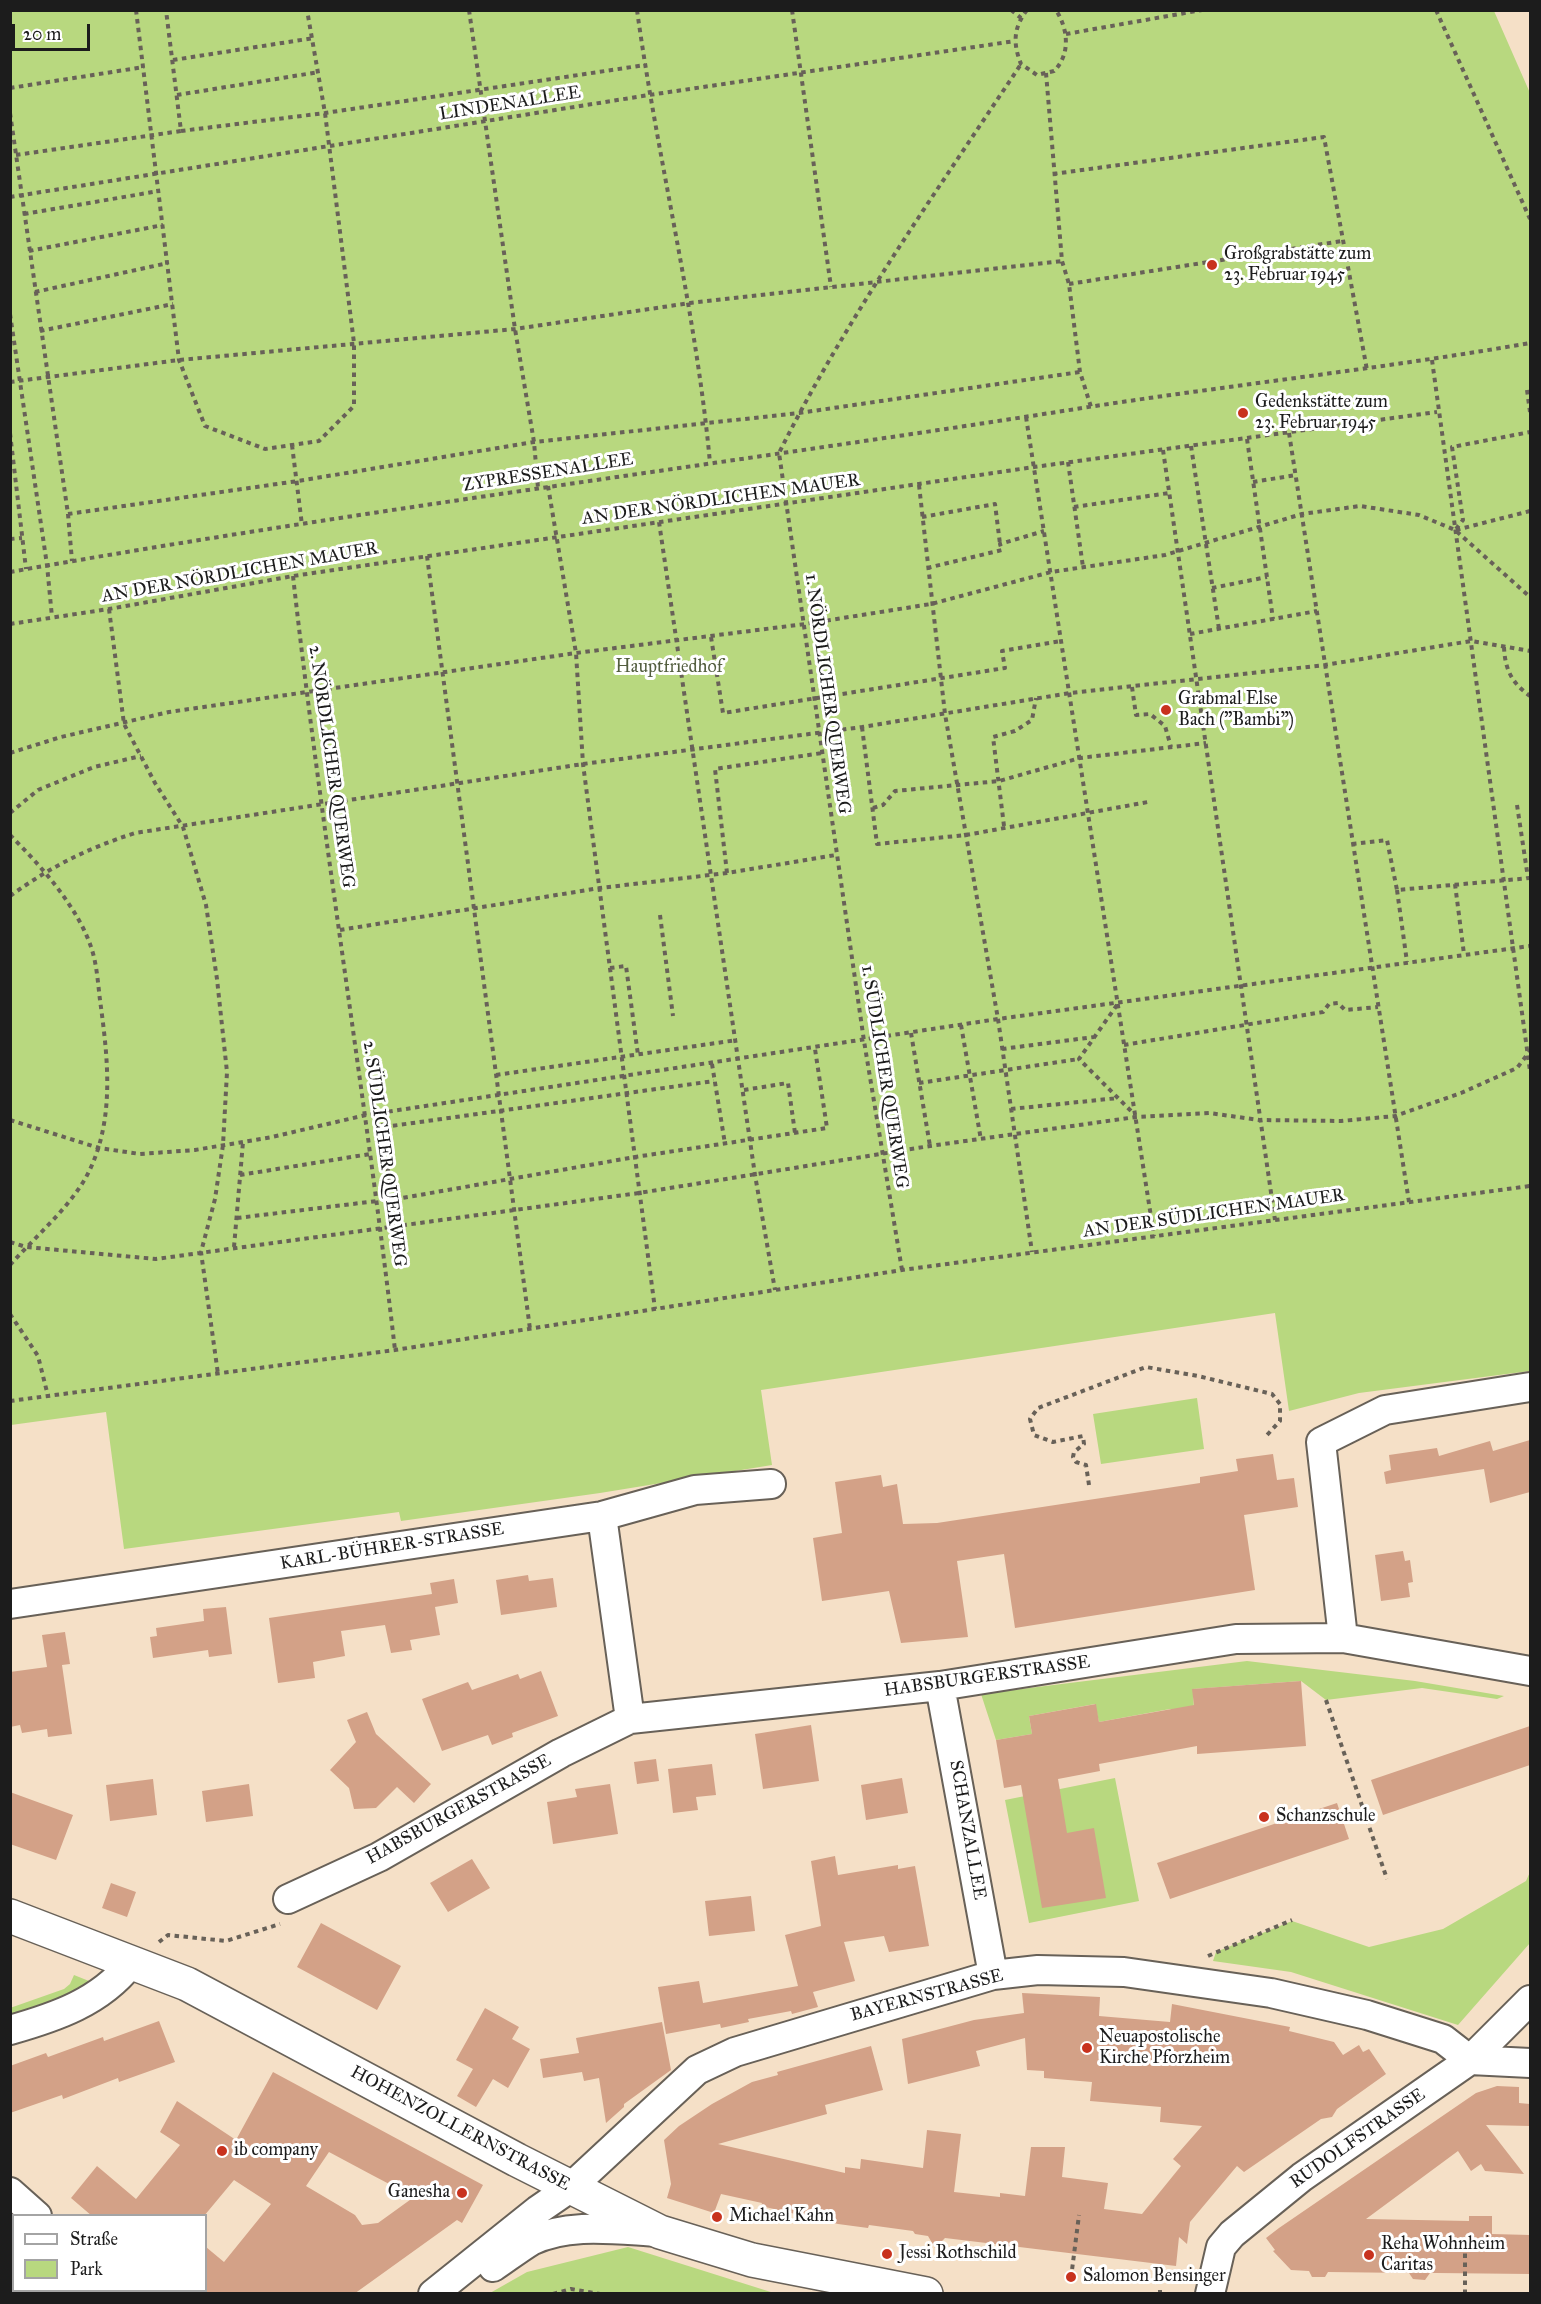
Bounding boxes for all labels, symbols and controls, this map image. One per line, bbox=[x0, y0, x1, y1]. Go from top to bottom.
scale bar bbox=[15, 12, 93, 50]
text: 20 m bbox=[23, 23, 61, 45]
street label: LINDENALLEE bbox=[438, 82, 582, 126]
place label: Großgrabstätte zum 23. Februar 1945 bbox=[1224, 244, 1371, 286]
marker: Großgrabstätte zum 23. Februar 1945 bbox=[1205, 258, 1219, 272]
place label: Gedenkstätte zum 23. Februar 1945 bbox=[1255, 392, 1388, 434]
marker: Gedenkstätte zum 23. Februar 1945 bbox=[1236, 406, 1250, 420]
street label: ZYPRESSENALLEE bbox=[461, 449, 635, 497]
street label: AN DER NÖRDLICHEN MAUER bbox=[581, 470, 861, 530]
street label: AN DER NÖRDLICHEN MAUER bbox=[100, 538, 380, 608]
street label: 1. NÖRDLICHER QUERWEG bbox=[799, 572, 855, 816]
street label: 2. NÖRDLICHER QUERWEG bbox=[303, 644, 359, 890]
park label: Hauptfriedhof bbox=[615, 657, 723, 679]
place label: Grabmal Else Bach ("Bambi") bbox=[1178, 689, 1294, 732]
marker: Grabmal Else Bach ("Bambi") bbox=[1159, 703, 1173, 717]
street label: 1. SÜDLICHER QUERWEG bbox=[856, 964, 912, 1190]
street label: 2. SÜDLICHER QUERWEG bbox=[357, 1040, 411, 1268]
street label: AN DER SÜDLICHEN MAUER bbox=[1082, 1185, 1346, 1243]
street label: KARL-BÜHRER-STRASSE bbox=[278, 1519, 506, 1575]
street label: HABSBURGERSTRASSE bbox=[883, 1652, 1091, 1702]
street label: HABSBURGERSTRASSE bbox=[363, 1750, 555, 1870]
street label: SCHANZALLEE bbox=[944, 1759, 990, 1901]
place label: Schanzschule bbox=[1276, 1806, 1376, 1828]
marker: Schanzschule bbox=[1257, 1810, 1271, 1824]
street label: BAYERNSTRASSE bbox=[848, 1965, 1006, 2027]
place label: Neuapostolische Kirche Pforzheim bbox=[1099, 2027, 1230, 2070]
marker: Neuapostolische Kirche Pforzheim bbox=[1080, 2041, 1094, 2055]
street label: HOHENZOLLERNSTRASSE bbox=[346, 2062, 574, 2196]
street label: RUDOLFSTRASSE bbox=[1286, 2084, 1430, 2194]
place label: ib company bbox=[234, 2140, 318, 2162]
marker: ib company bbox=[215, 2144, 229, 2158]
place label: Ganesha bbox=[388, 2182, 450, 2204]
marker: Ganesha bbox=[455, 2186, 469, 2200]
place label: Michael Kahn bbox=[729, 2206, 834, 2228]
marker: Michael Kahn bbox=[710, 2210, 724, 2224]
legend bbox=[12, 2214, 207, 2292]
text: Straße bbox=[70, 2228, 118, 2250]
place label: Reha Wohnheim Caritas bbox=[1381, 2234, 1505, 2276]
place label: Jessi Rothschild bbox=[899, 2243, 1016, 2265]
marker: Jessi Rothschild bbox=[880, 2247, 894, 2261]
marker: Reha Wohnheim Caritas bbox=[1362, 2248, 1376, 2262]
text: Park bbox=[70, 2258, 103, 2280]
place label: Salomon Bensinger bbox=[1083, 2266, 1226, 2288]
marker: Salomon Bensinger bbox=[1064, 2270, 1078, 2284]

